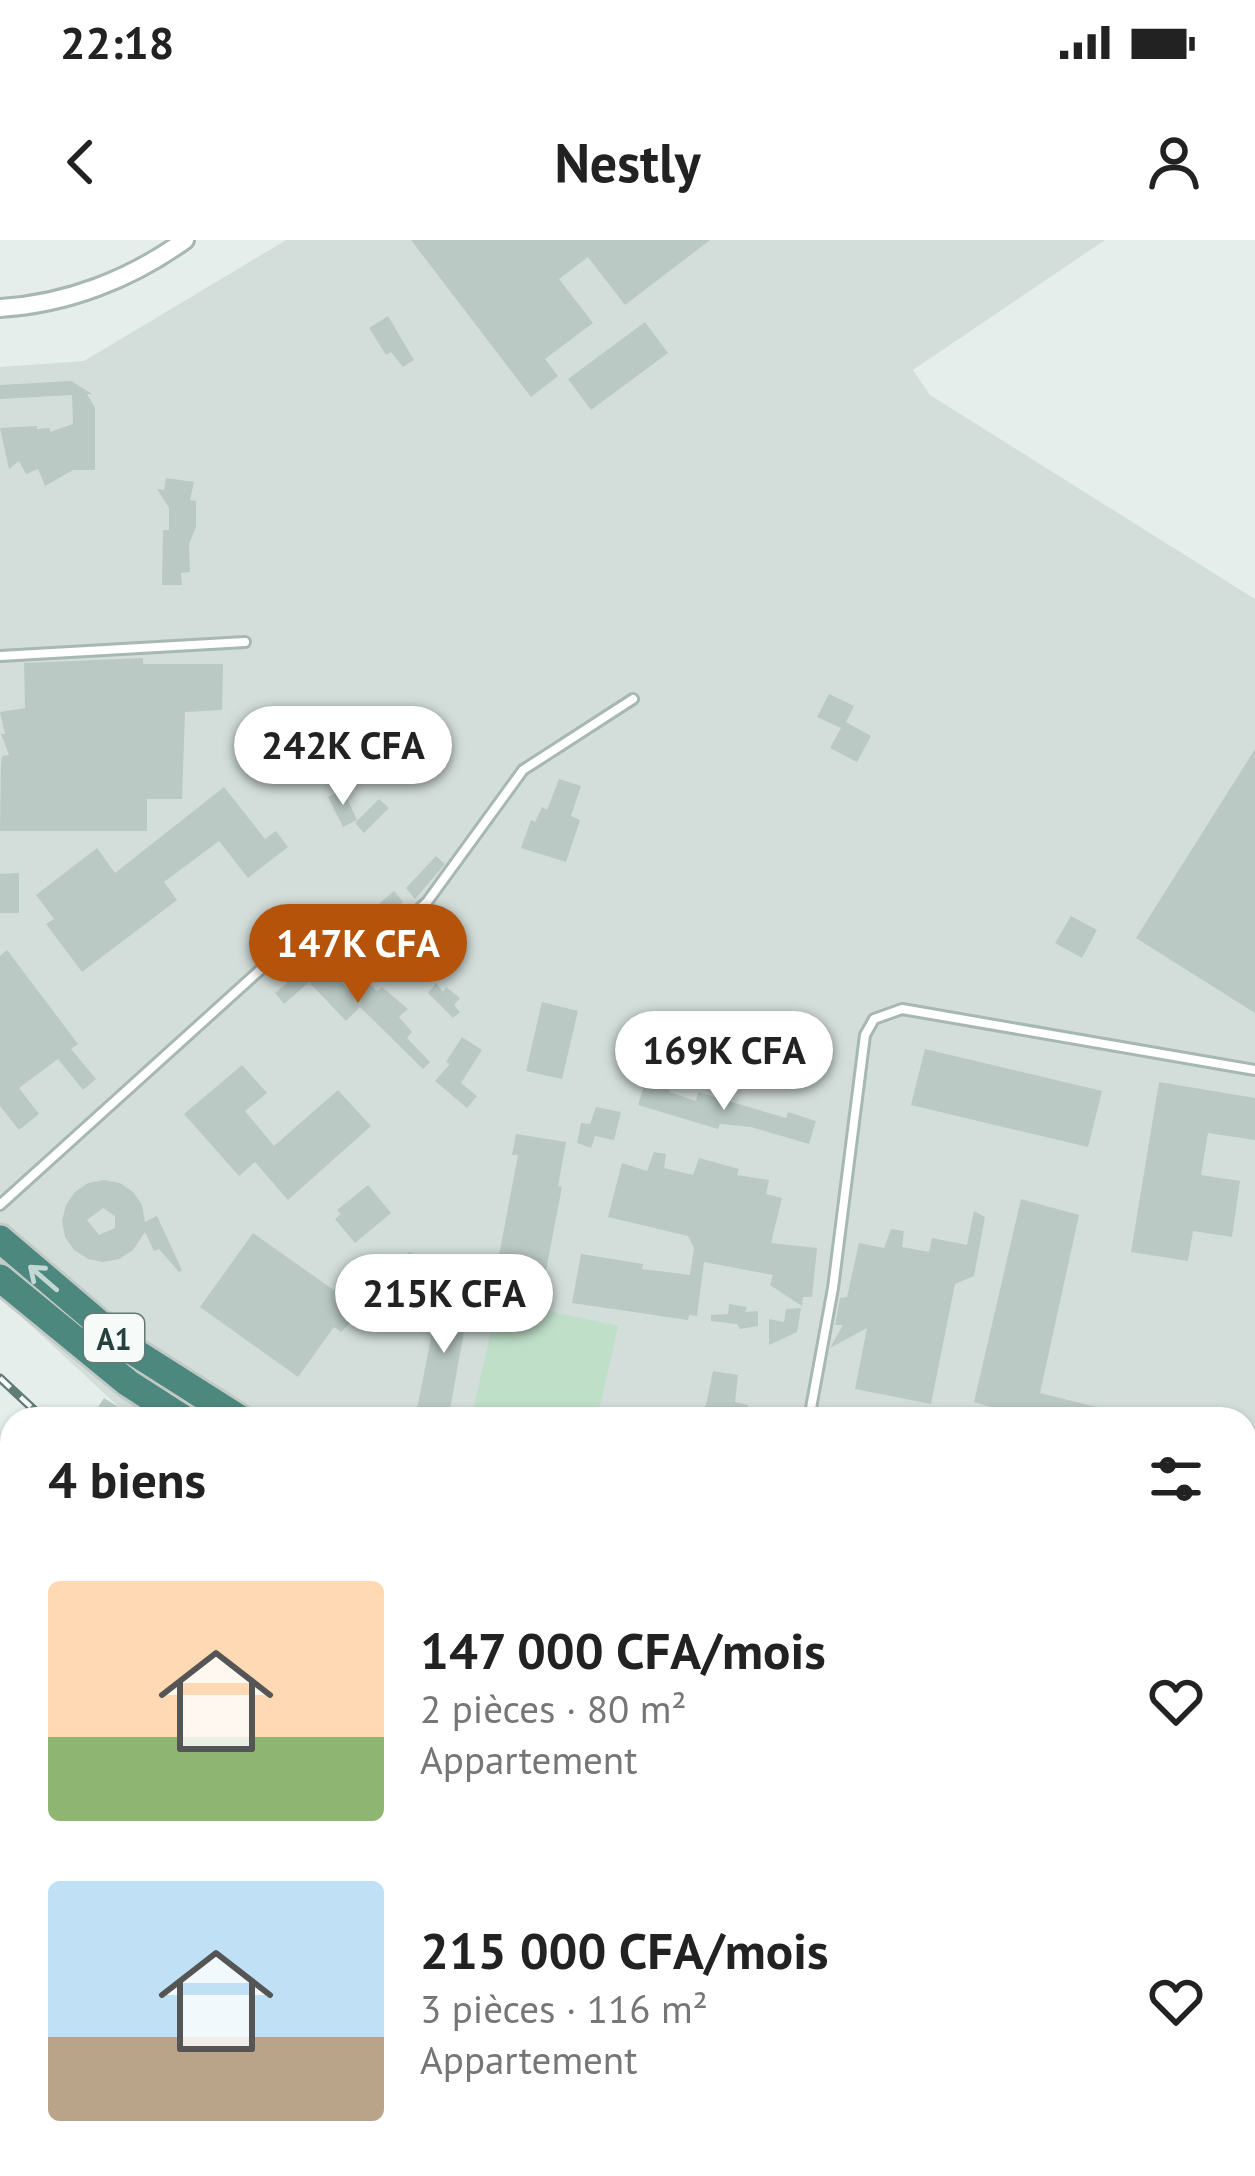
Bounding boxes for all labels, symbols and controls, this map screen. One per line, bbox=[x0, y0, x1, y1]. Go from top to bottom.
text: 22:18 bbox=[60, 13, 174, 71]
text: Nestly bbox=[554, 127, 701, 197]
icon: back bbox=[48, 129, 114, 195]
icon: person bbox=[1141, 129, 1207, 195]
pin: 242K CFA bbox=[219, 706, 467, 808]
text: 242K CFA bbox=[261, 719, 425, 770]
pin: 147K CFA bbox=[234, 904, 482, 1006]
text: 147K CFA bbox=[276, 917, 440, 968]
pin: 169K CFA bbox=[600, 1011, 848, 1113]
text: 169K CFA bbox=[642, 1024, 806, 1075]
pin: 215K CFA bbox=[320, 1254, 568, 1356]
one-way arrow bbox=[28, 1265, 59, 1292]
text: 215K CFA bbox=[362, 1267, 526, 1318]
road number: A1 bbox=[84, 1314, 144, 1362]
text: 4 biens bbox=[48, 1446, 206, 1512]
icon: filters bbox=[1143, 1446, 1209, 1512]
text: 147 000 CFA/mois bbox=[420, 1617, 826, 1683]
icon: home bbox=[144, 1629, 288, 1773]
icon: heart bbox=[1143, 1668, 1209, 1734]
text: 2 pièces · 80 m² bbox=[420, 1683, 687, 1734]
text: Appartement bbox=[420, 1734, 637, 1785]
text: 215 000 CFA/mois bbox=[420, 1917, 828, 1983]
icon: home bbox=[144, 1929, 288, 2073]
icon: heart bbox=[1143, 1968, 1209, 2034]
text: 3 pièces · 116 m² bbox=[420, 1983, 708, 2034]
text: Appartement bbox=[420, 2034, 637, 2085]

